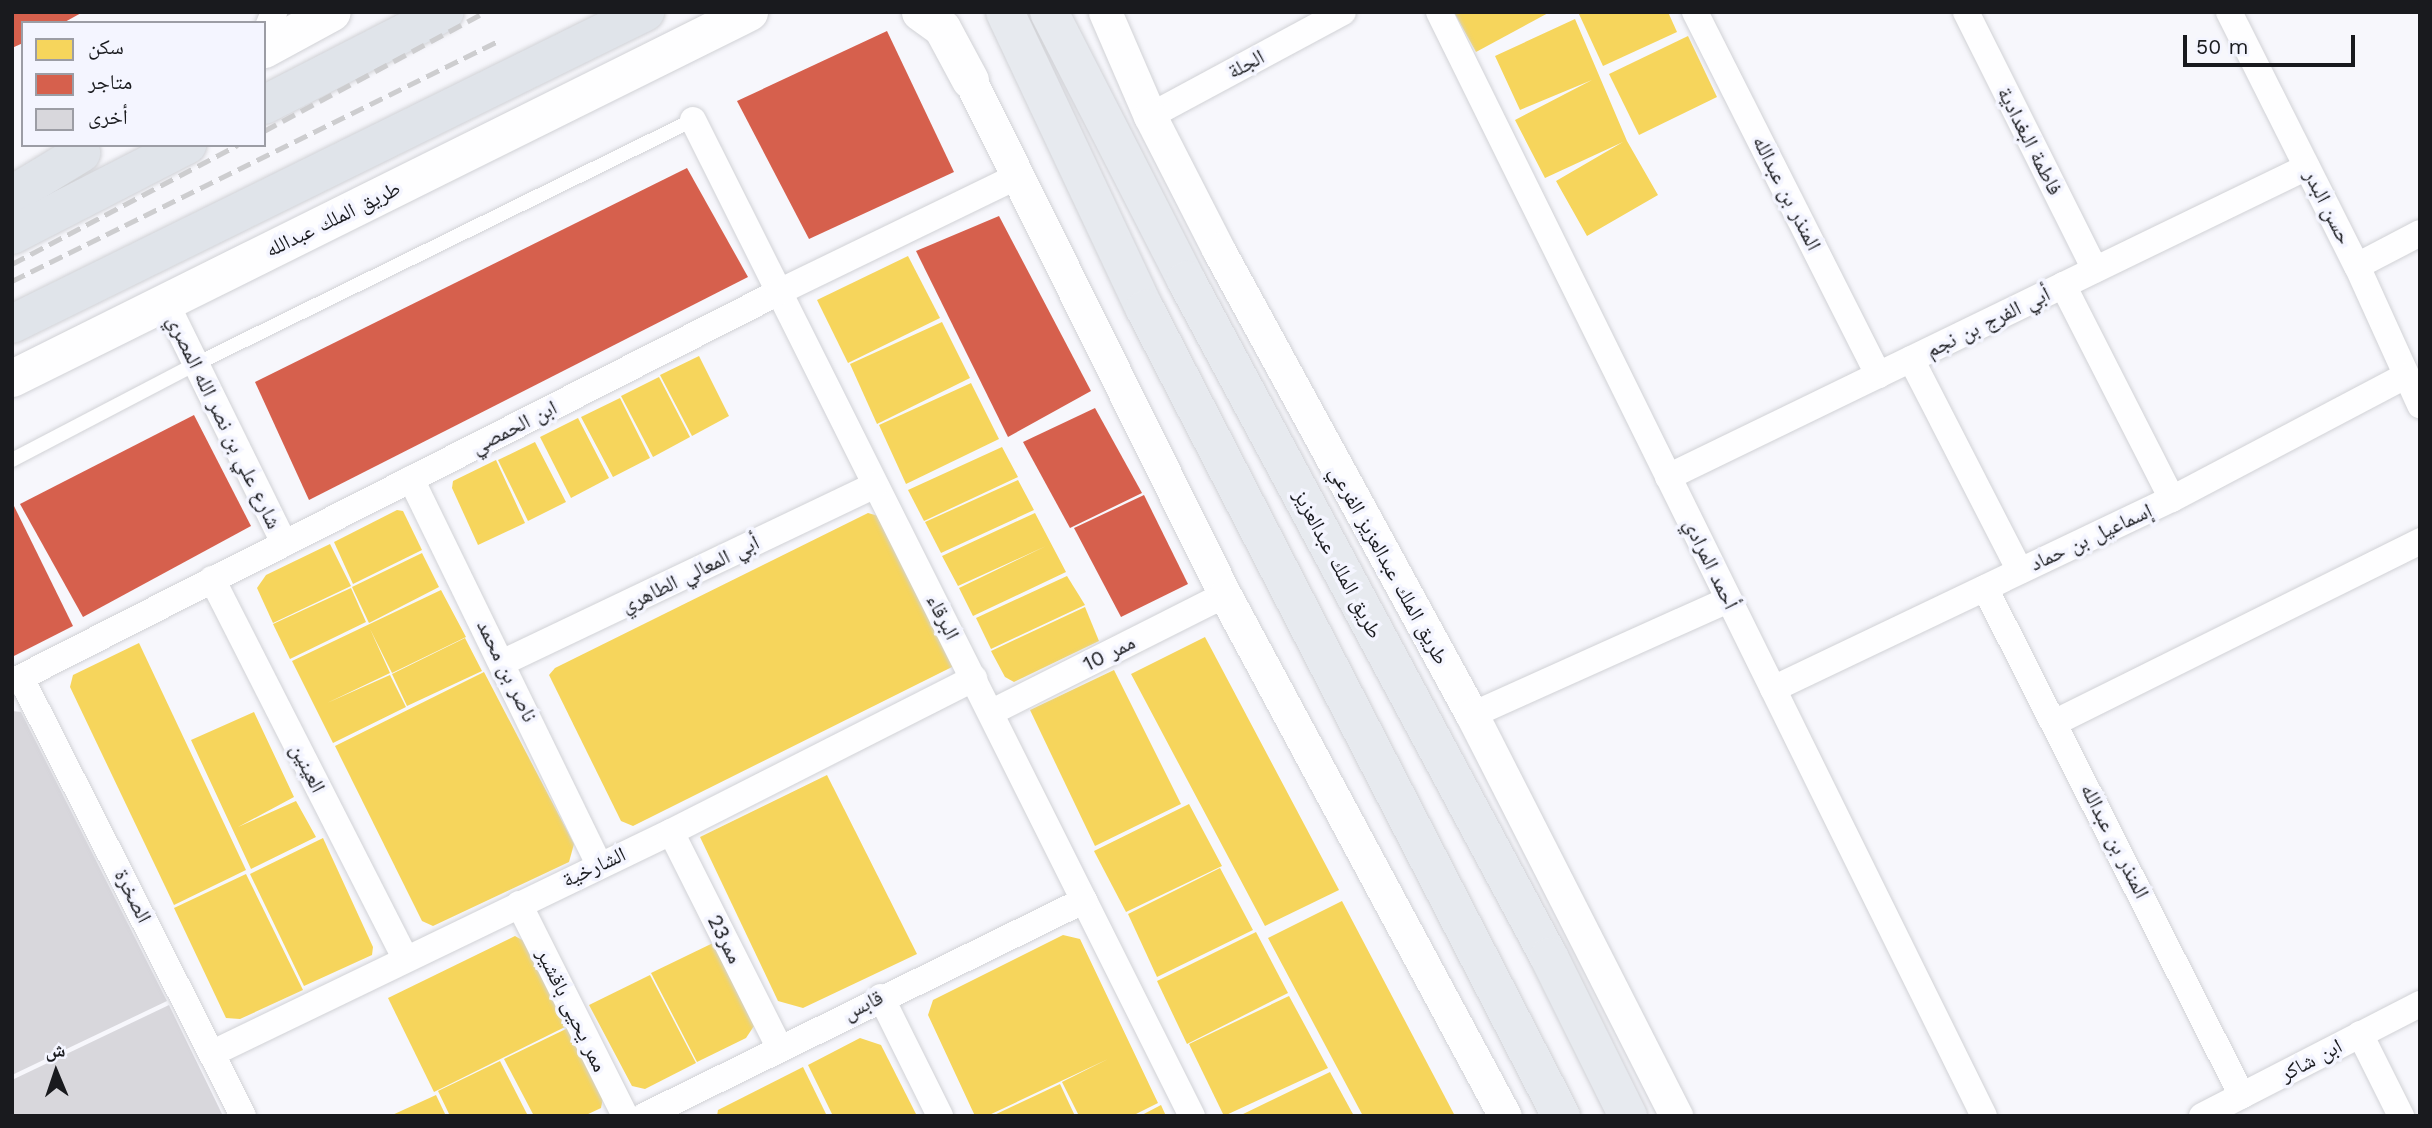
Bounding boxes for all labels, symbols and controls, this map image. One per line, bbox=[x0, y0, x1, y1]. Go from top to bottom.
legend bbox=[21, 21, 266, 147]
scale bar bbox=[2187, 21, 2358, 65]
text: سكن bbox=[88, 34, 124, 59]
text: 50 m bbox=[2196, 34, 2248, 59]
street label: الجلة bbox=[1223, 44, 1269, 84]
text: متاجر bbox=[88, 69, 132, 94]
street label: فاطمة البغدادية bbox=[1992, 83, 2068, 199]
text: أخرى bbox=[88, 104, 128, 129]
street label: المنذر بن عبدالله bbox=[1747, 131, 1827, 255]
street label: حسن البدر bbox=[2299, 165, 2357, 249]
street label: طريق الملك عبدالله bbox=[261, 175, 405, 263]
street label: أبي الفرج بن نجم bbox=[1922, 281, 2054, 363]
street label: شارع علي بن نصر الله المصري bbox=[161, 311, 287, 533]
street label: ابن الحمصي bbox=[467, 395, 561, 459]
street label: طريق الملك عبدالعزيز الفرعي bbox=[1324, 461, 1454, 669]
street label: طريق الملك عبدالعزيز bbox=[1288, 485, 1388, 643]
street label: إسماعيل بن حماد bbox=[2026, 498, 2156, 576]
street label: أحمد المرادي bbox=[1678, 515, 1744, 613]
street label: أبي المعالي الطاهري bbox=[617, 530, 763, 618]
street label: البرقاء bbox=[921, 590, 965, 644]
street label: ناصر بن محمد bbox=[471, 616, 543, 726]
street label: ممر 10 bbox=[1079, 629, 1139, 677]
street label: العينين bbox=[285, 739, 331, 797]
street label: المنذر بن عبدالله bbox=[2075, 779, 2155, 903]
street label: الشارخية bbox=[558, 841, 630, 893]
street label: الصخرة bbox=[109, 865, 157, 927]
street label: ممر23 bbox=[702, 910, 748, 968]
street label: ممر يحيى باقشير bbox=[531, 944, 613, 1076]
street label: قابس bbox=[839, 985, 887, 1025]
street label: ابن شاكر bbox=[2276, 1033, 2346, 1087]
north arrow bbox=[21, 1037, 91, 1107]
text: ش bbox=[45, 1039, 66, 1062]

